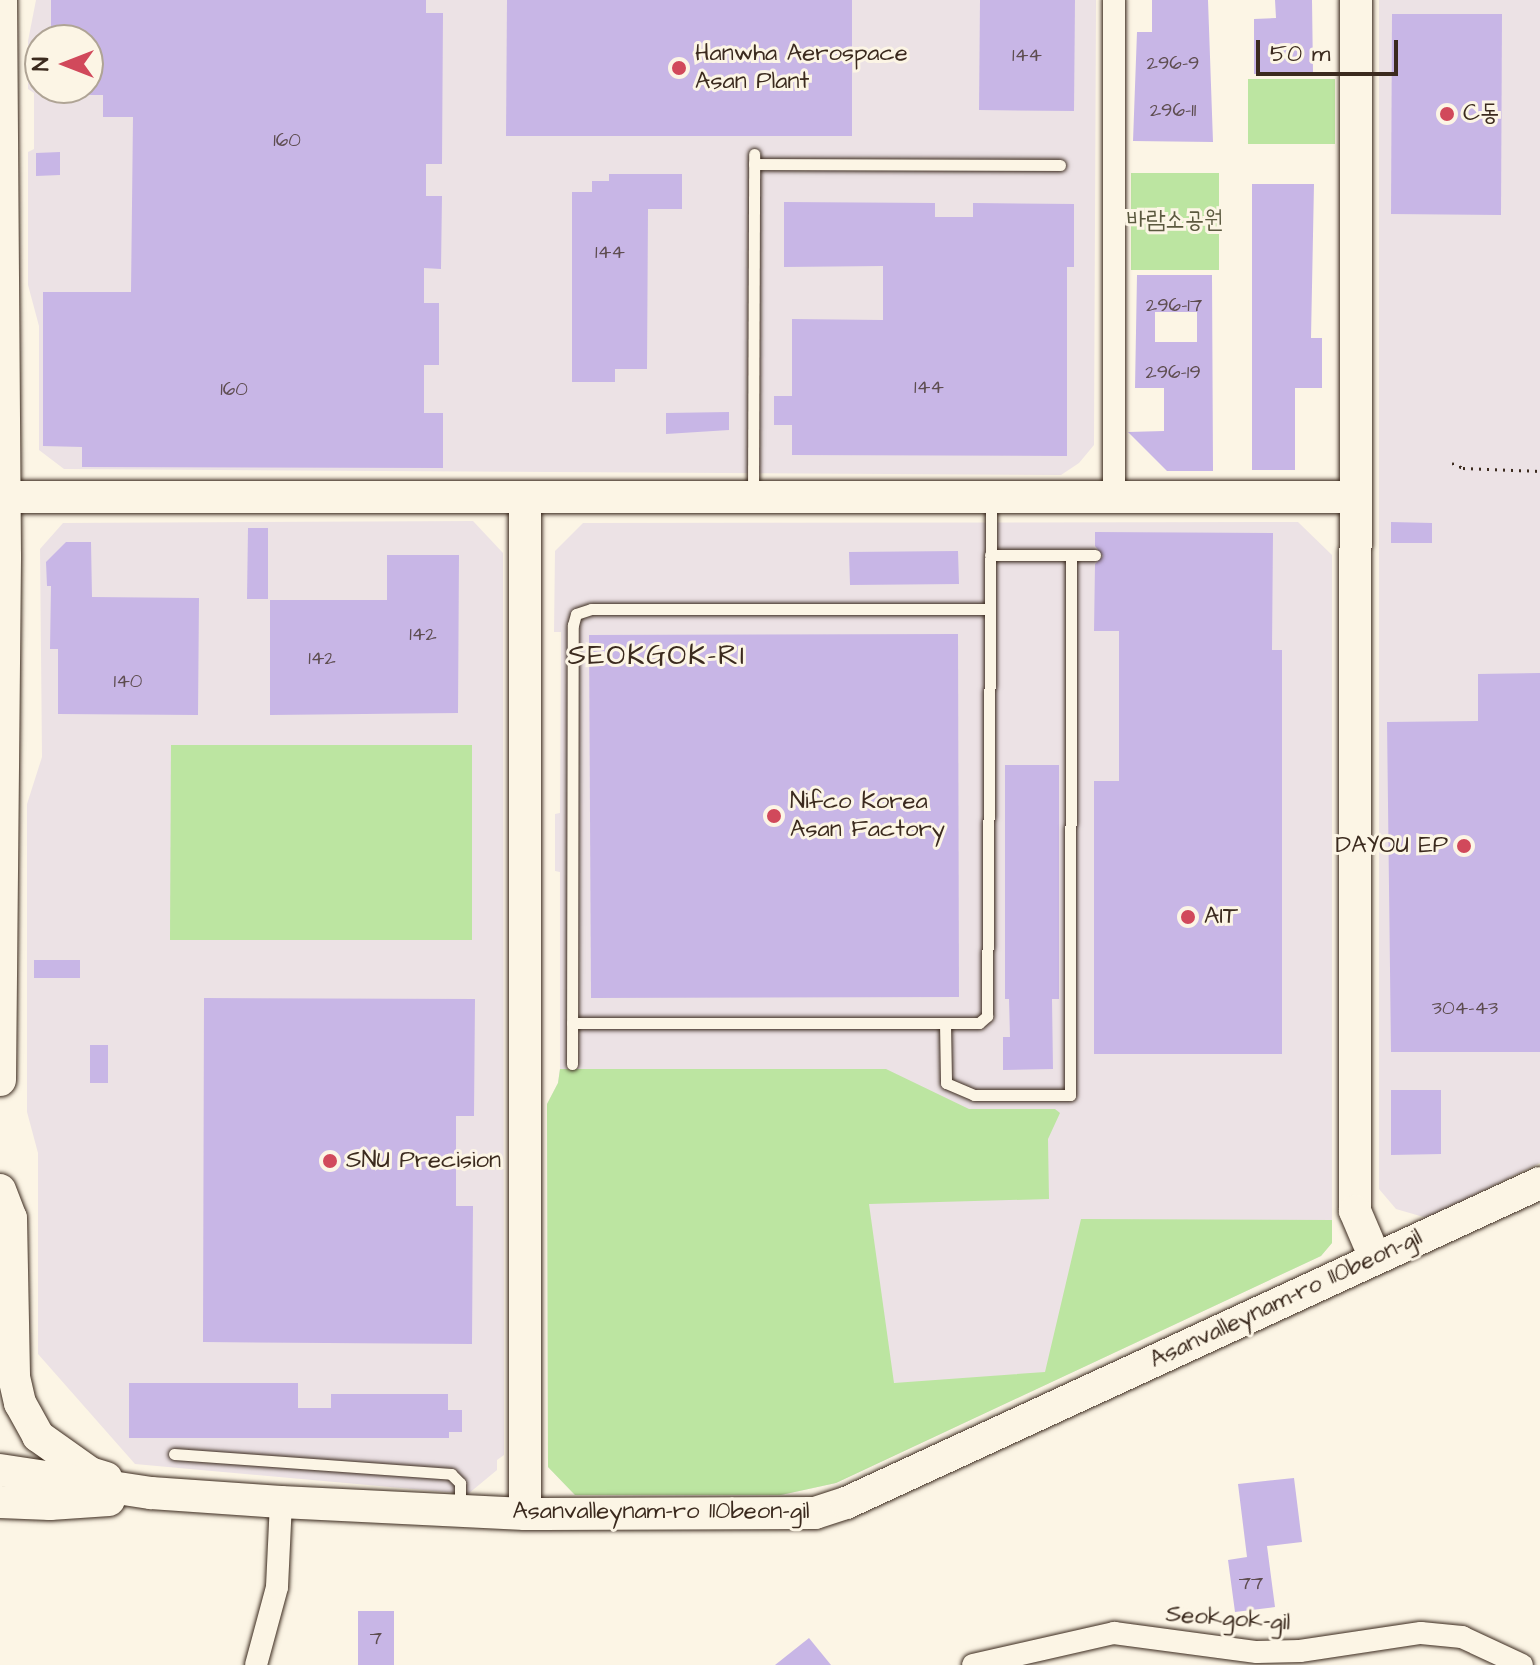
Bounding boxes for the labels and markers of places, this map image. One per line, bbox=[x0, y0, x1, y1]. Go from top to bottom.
place label: Hanwha Aerospace Asan Plant bbox=[695, 40, 908, 96]
marker: Hanwha Aerospace Asan Plant bbox=[670, 59, 688, 77]
place label: C동 bbox=[1463, 100, 1499, 128]
marker: C동 bbox=[1438, 105, 1456, 123]
place label: Nifco Korea Asan Factory bbox=[790, 788, 945, 844]
marker: Nifco Korea Asan Factory bbox=[765, 807, 783, 825]
place label: DAYOU EP bbox=[1336, 832, 1448, 860]
marker: DAYOU EP bbox=[1455, 837, 1473, 855]
place label: AIT bbox=[1204, 903, 1238, 931]
marker: AIT bbox=[1179, 908, 1197, 926]
place label: SNU Precision bbox=[346, 1147, 501, 1175]
marker: SNU Precision bbox=[321, 1152, 339, 1170]

